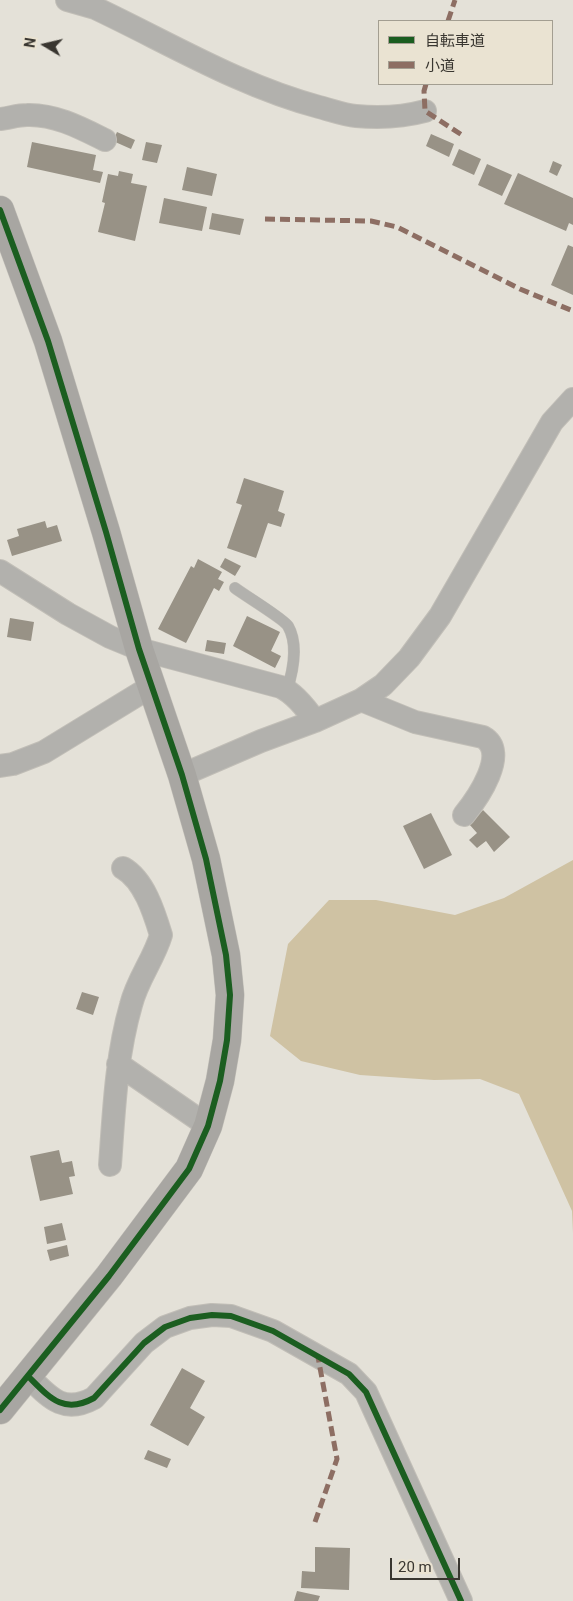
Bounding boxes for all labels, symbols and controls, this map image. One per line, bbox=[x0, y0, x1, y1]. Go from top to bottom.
north arrow bbox=[20, 20, 70, 70]
legend bbox=[378, 20, 553, 85]
text: 自転車道 bbox=[425, 32, 485, 50]
text: N bbox=[22, 37, 39, 49]
text: 小道 bbox=[425, 57, 455, 75]
scale bar bbox=[393, 1548, 463, 1580]
text: 20 m bbox=[398, 1558, 432, 1576]

